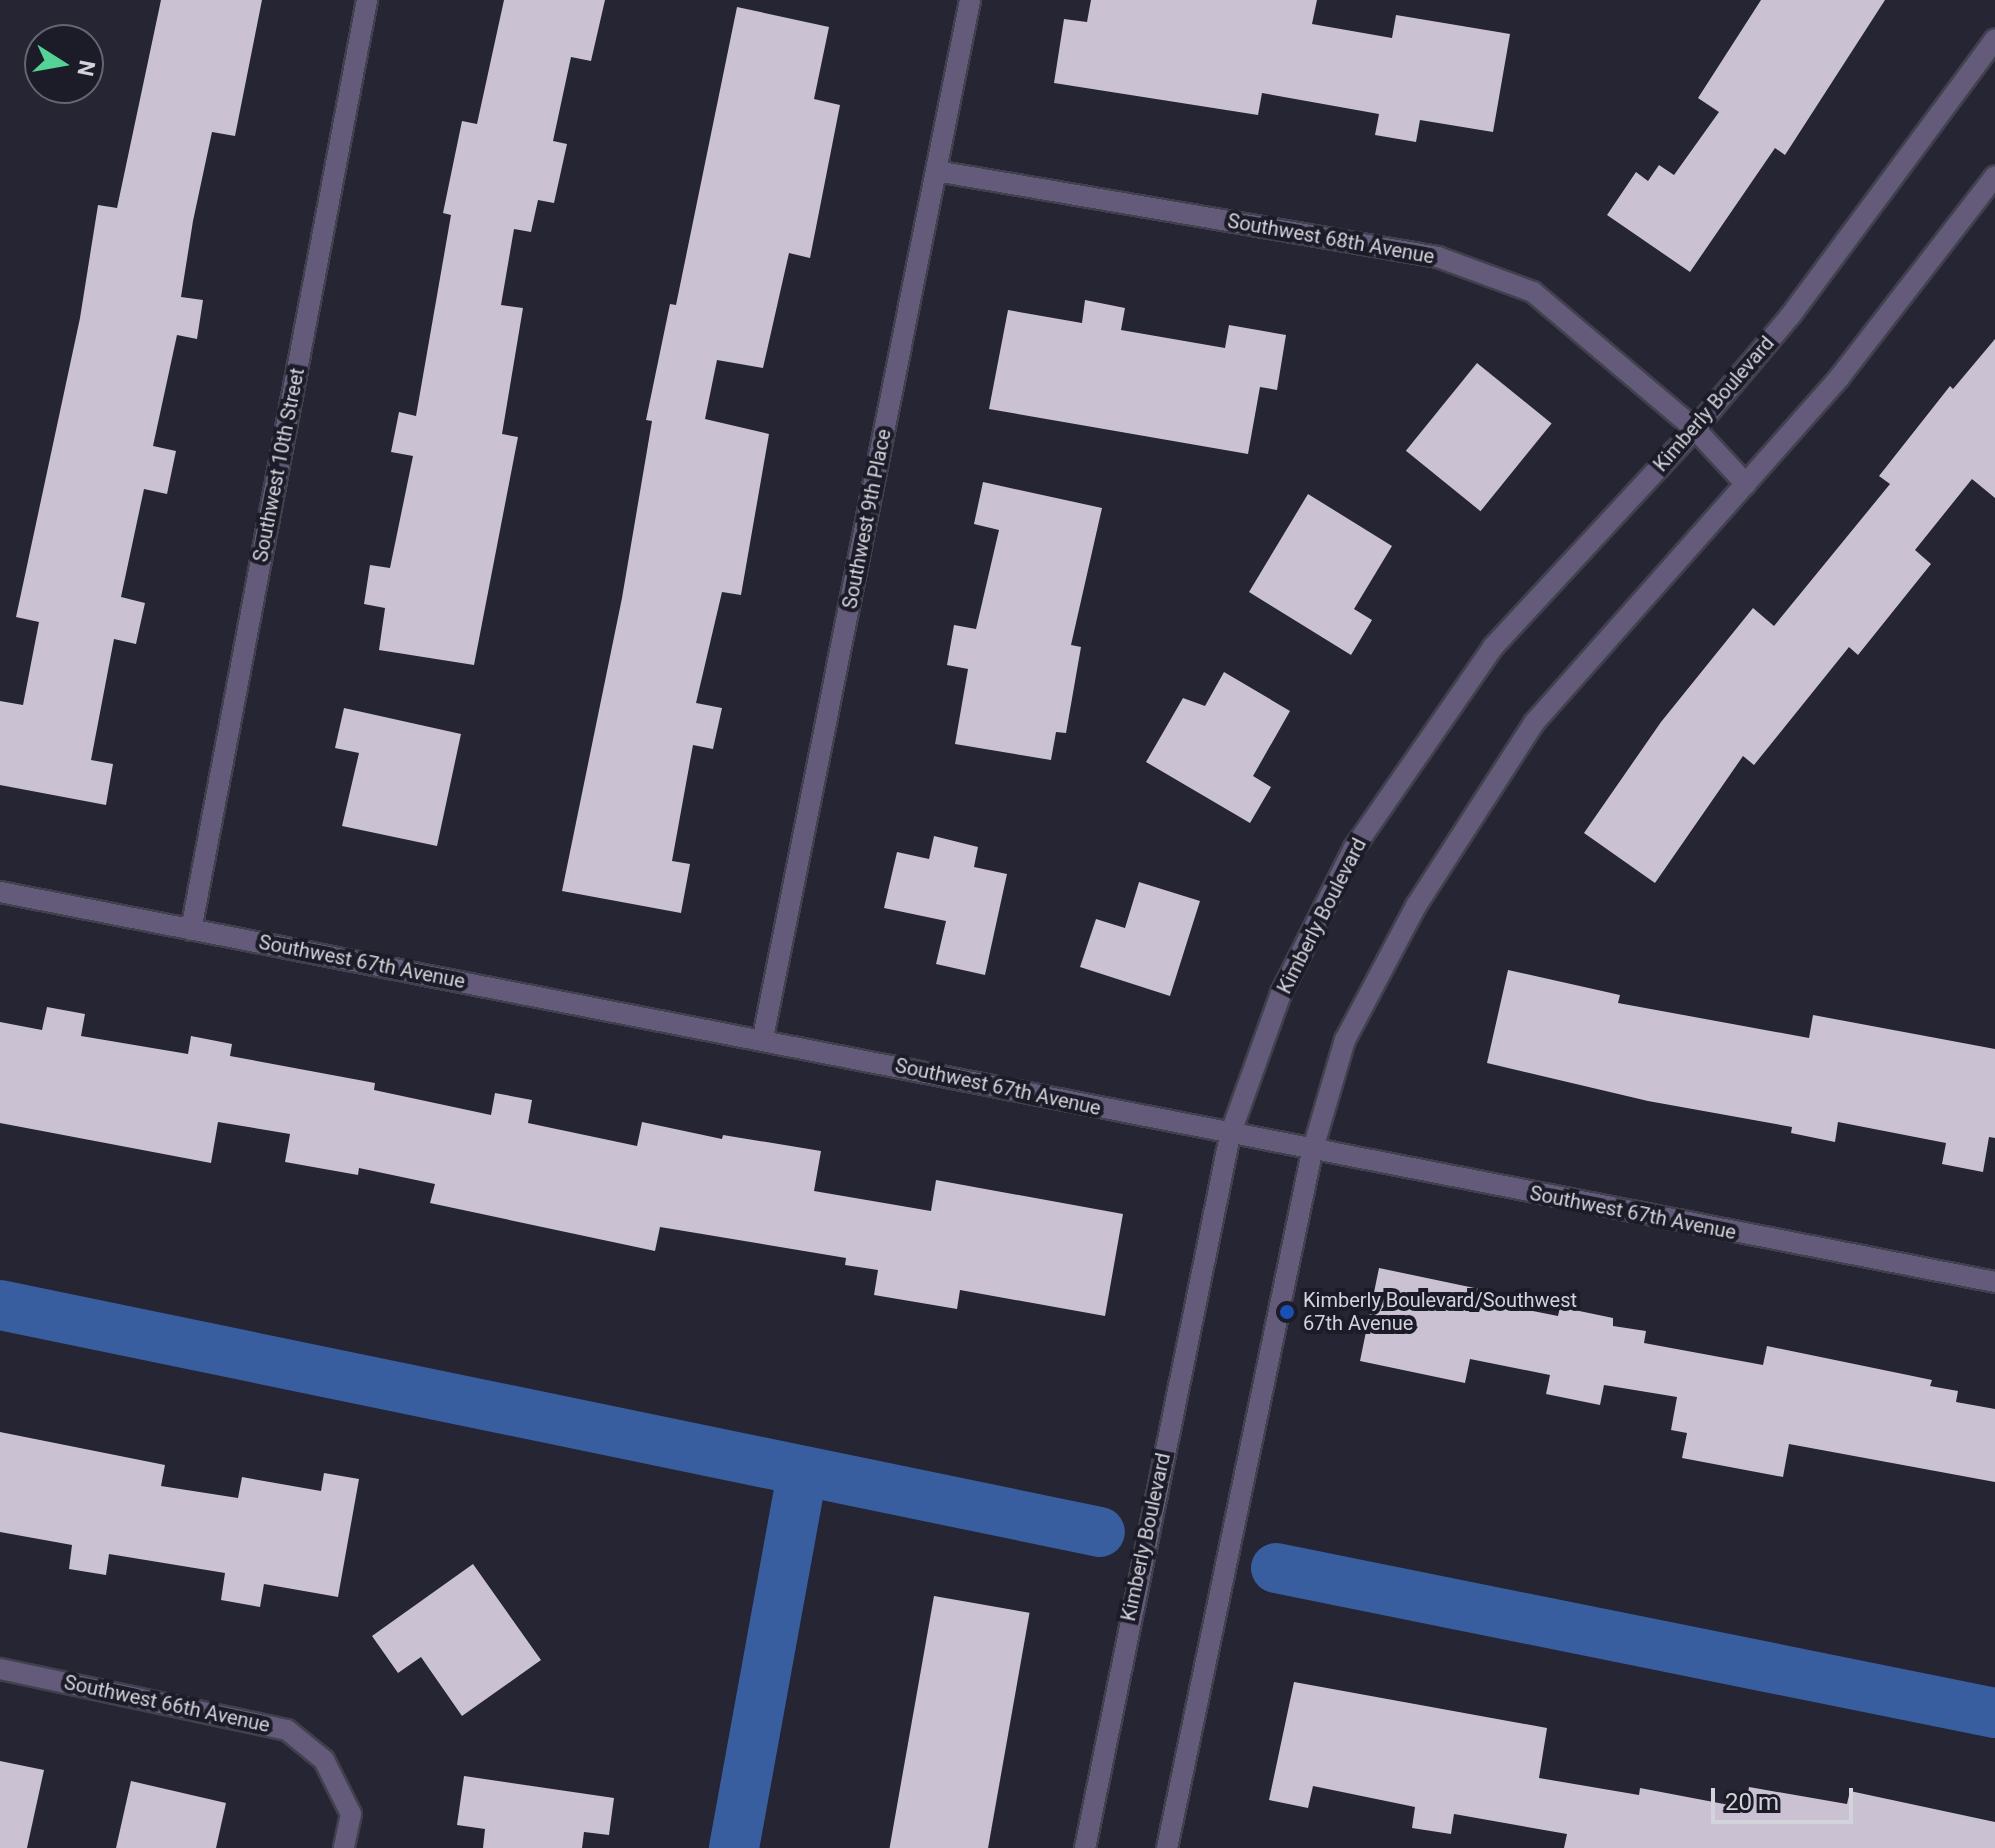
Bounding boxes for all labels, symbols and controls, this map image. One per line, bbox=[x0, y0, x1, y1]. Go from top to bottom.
north arrow bbox=[24, 24, 104, 104]
text: N bbox=[72, 58, 100, 78]
street label: Southwest 68th Avenue bbox=[1226, 209, 1436, 269]
street label: Kimberly Boulevard bbox=[1649, 331, 1779, 477]
street label: Southwest 10th Street bbox=[248, 366, 310, 564]
street label: Southwest 9th Place bbox=[838, 427, 896, 611]
street label: Kimberly Boulevard bbox=[1272, 834, 1372, 998]
street label: Southwest 67th Avenue bbox=[257, 930, 467, 994]
street label: Southwest 67th Avenue bbox=[893, 1053, 1103, 1121]
street label: Southwest 67th Avenue bbox=[1528, 1181, 1738, 1245]
place label: Kimberly Boulevard/Southwest 67th Avenue bbox=[1303, 1288, 1577, 1335]
marker: Kimberly Boulevard/Southwest 67th Avenue bbox=[1278, 1303, 1296, 1321]
street label: Kimberly Boulevard bbox=[1116, 1451, 1176, 1623]
street label: Southwest 66th Avenue bbox=[62, 1670, 272, 1738]
scale bar bbox=[1715, 1772, 1857, 1822]
text: 20 m bbox=[1725, 1788, 1779, 1816]

